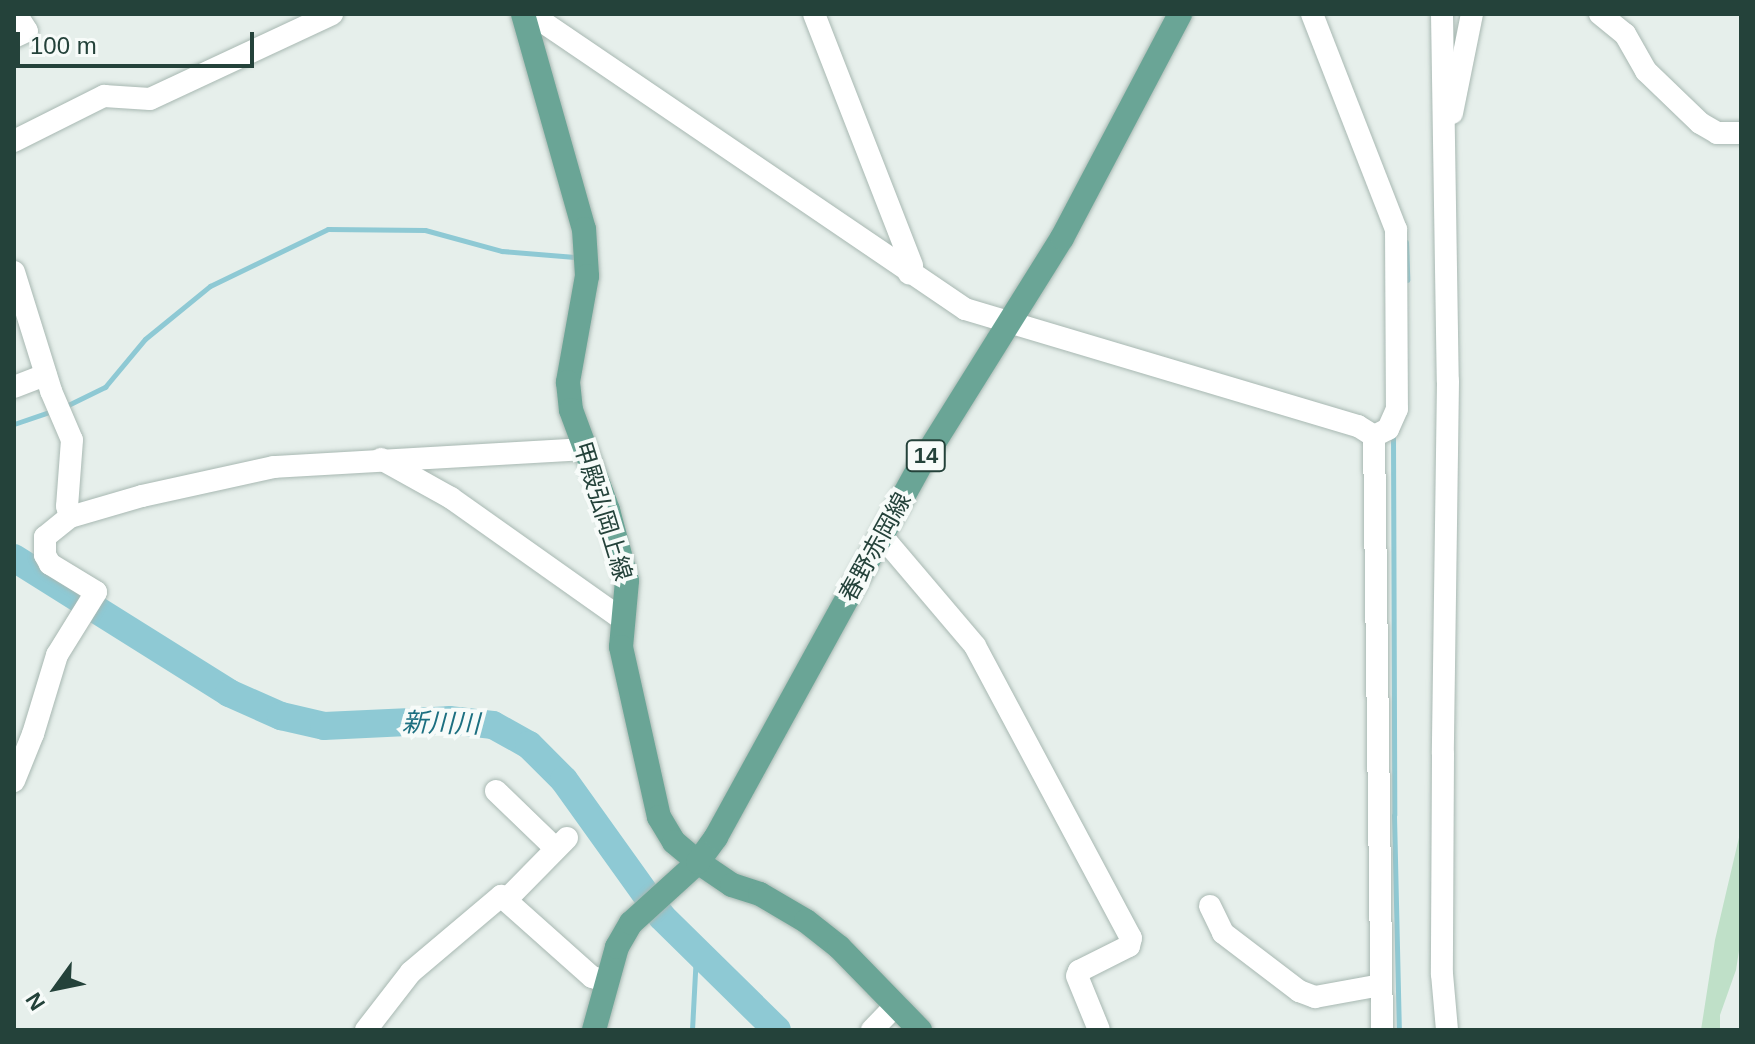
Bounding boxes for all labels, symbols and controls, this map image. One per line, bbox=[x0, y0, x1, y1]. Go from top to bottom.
scale bar bbox=[20, 16, 258, 66]
text: 100 m bbox=[30, 32, 97, 59]
street label: 甲殿弘岡上線 bbox=[568, 438, 638, 584]
road number: 14 bbox=[904, 438, 948, 474]
street label: 春野赤岡線 bbox=[833, 488, 917, 606]
water label: 新川川 bbox=[402, 708, 480, 740]
north arrow bbox=[16, 948, 96, 1028]
text: N bbox=[21, 988, 50, 1015]

